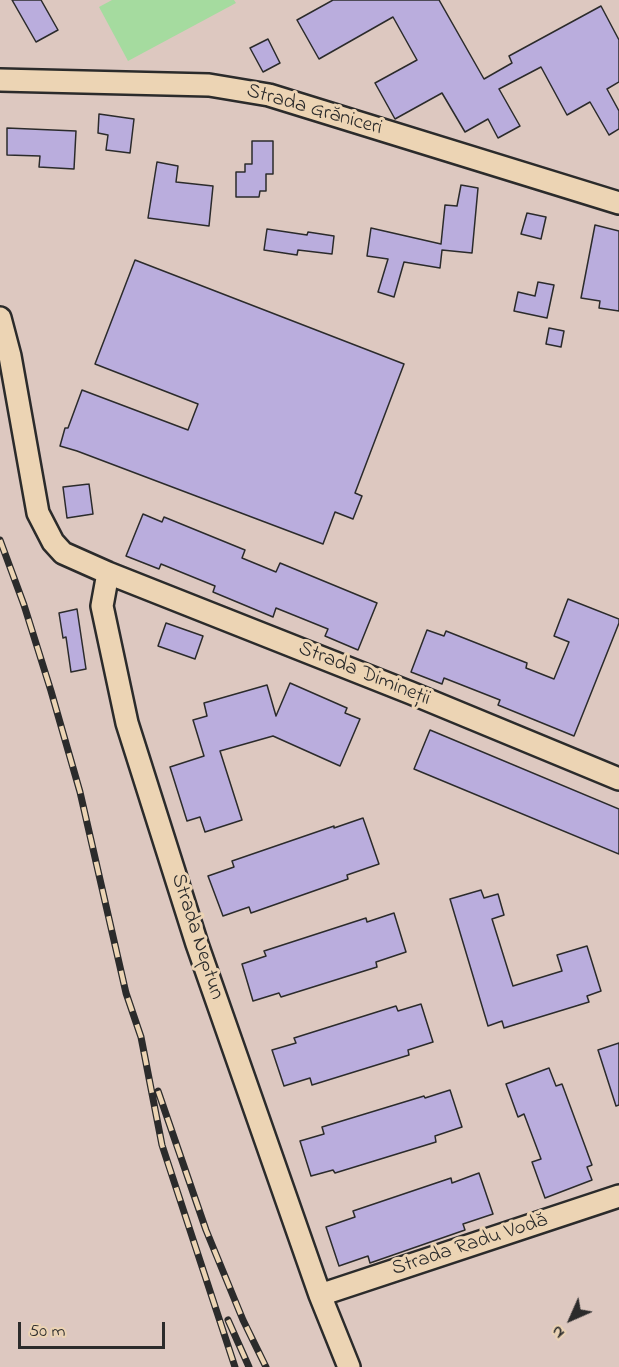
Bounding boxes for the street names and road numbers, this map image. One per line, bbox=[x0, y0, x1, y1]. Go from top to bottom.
street label: Strada Grăniceri bbox=[243, 80, 385, 142]
street label: Strada Dimineții bbox=[294, 637, 434, 713]
street label: Strada Neptun bbox=[164, 871, 228, 1003]
street label: Strada Radu Vodă bbox=[389, 1209, 551, 1283]

